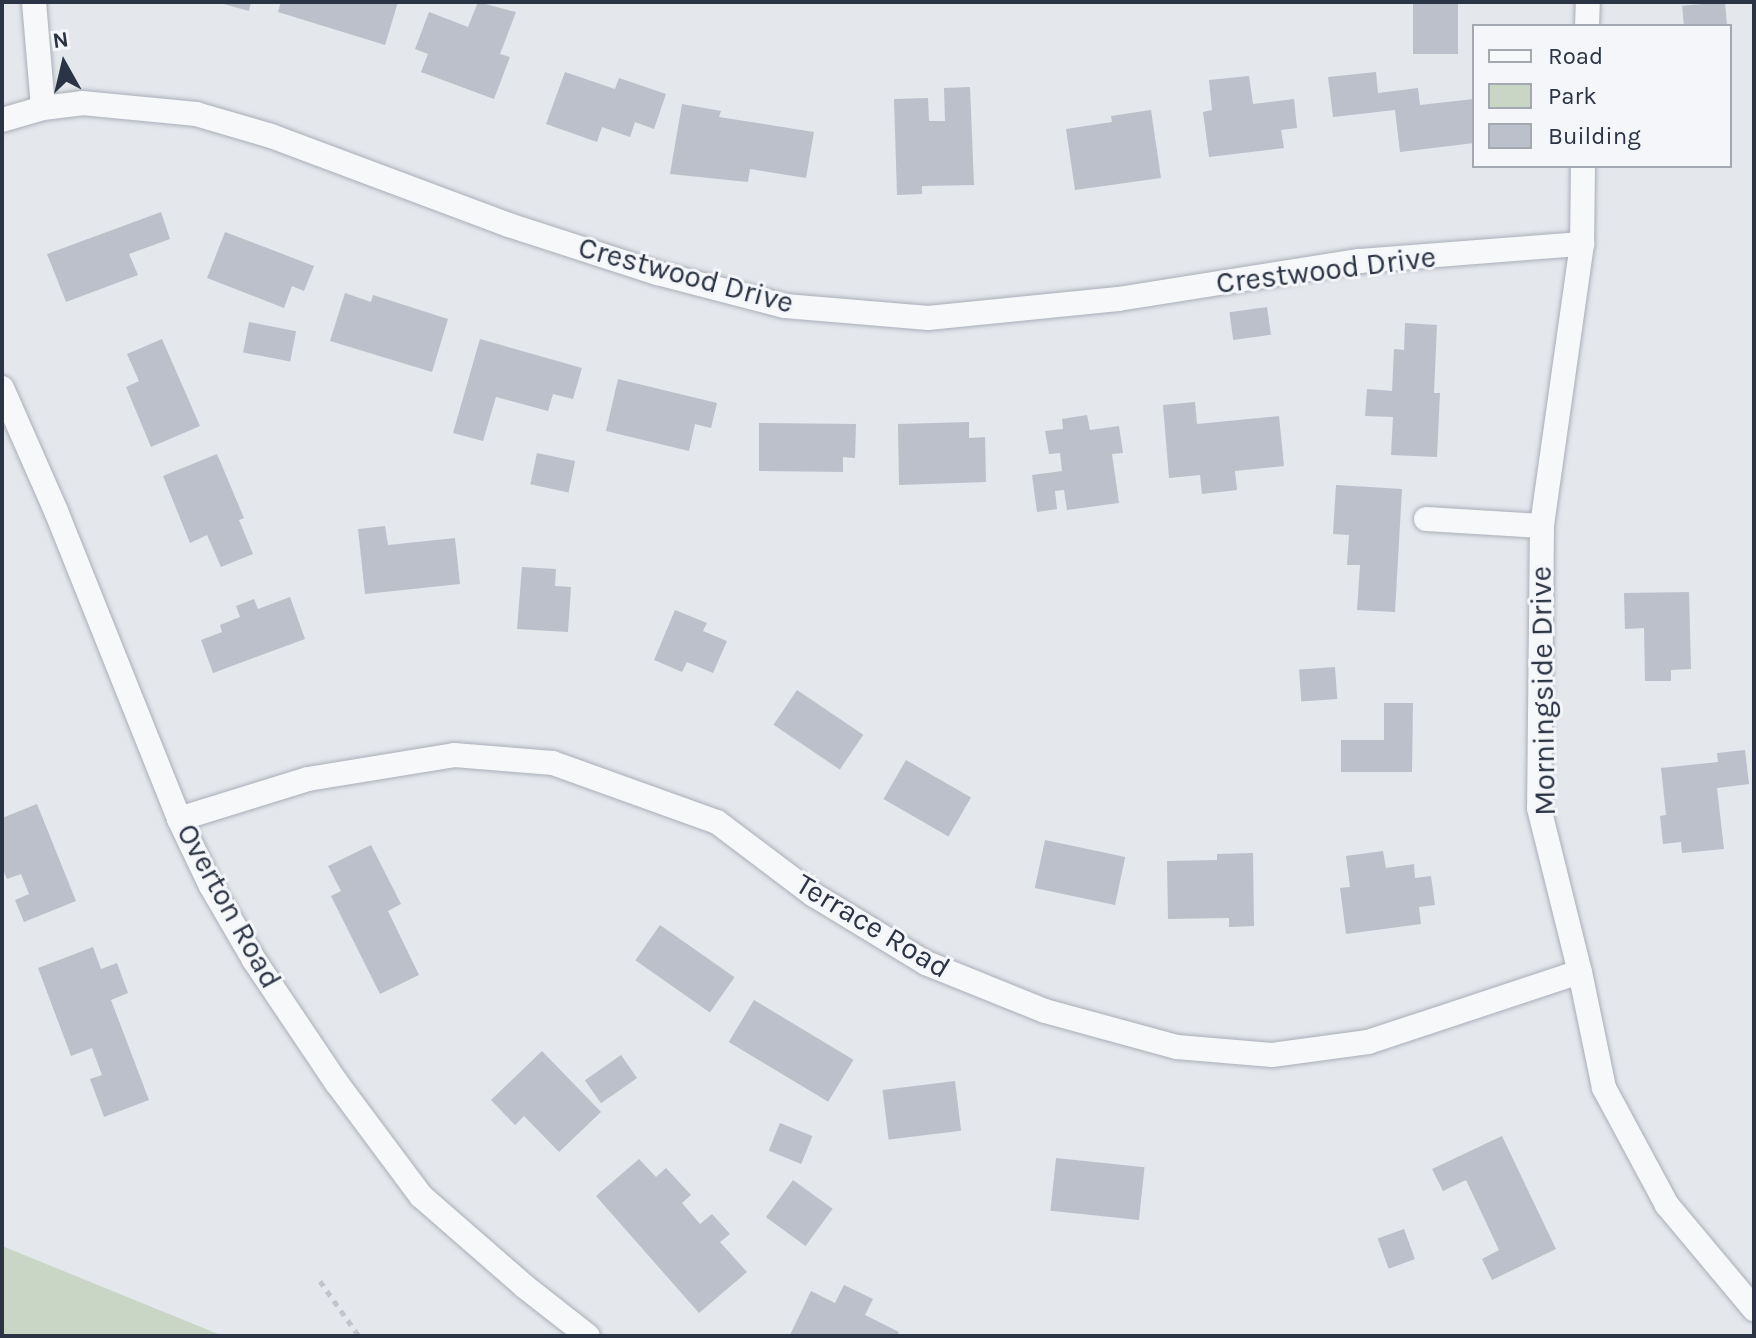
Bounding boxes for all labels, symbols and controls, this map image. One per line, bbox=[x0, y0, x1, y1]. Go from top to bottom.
north arrow bbox=[24, 24, 104, 104]
legend bbox=[1472, 24, 1732, 168]
text: N bbox=[51, 26, 70, 54]
text: Road bbox=[1548, 42, 1603, 70]
text: Park bbox=[1548, 82, 1597, 110]
text: Building bbox=[1548, 122, 1641, 150]
street label: Crestwood Drive bbox=[575, 229, 797, 321]
street label: Crestwood Drive bbox=[1214, 239, 1438, 301]
street label: Morningside Drive bbox=[1523, 566, 1563, 816]
street label: Overton Road bbox=[169, 817, 289, 995]
street label: Terrace Road bbox=[789, 866, 957, 986]

